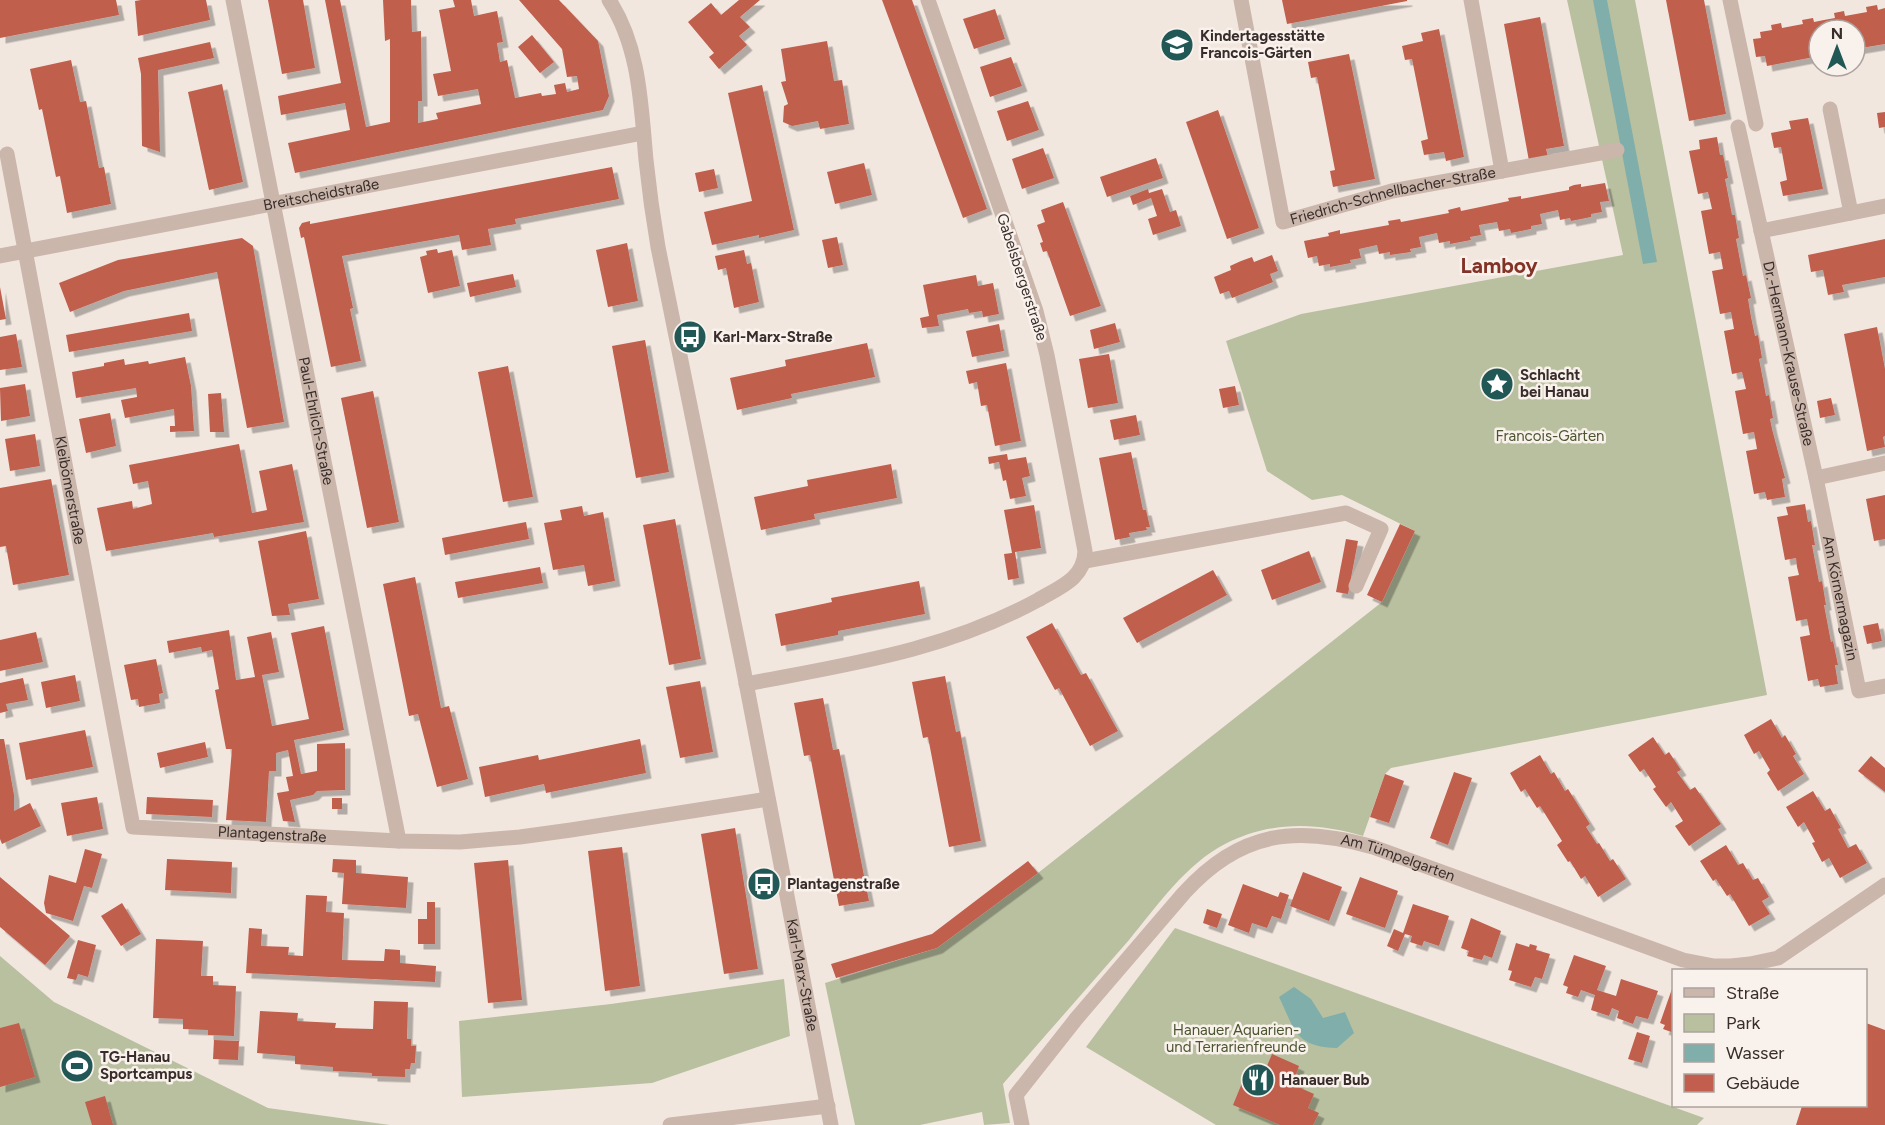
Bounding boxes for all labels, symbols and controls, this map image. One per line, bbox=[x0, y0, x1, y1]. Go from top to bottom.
north arrow bbox=[1807, 18, 1867, 78]
text: N bbox=[1831, 24, 1843, 43]
school or university icon: Kindertagesstätte Francois-Gärten bbox=[1159, 27, 1195, 63]
place label: Kindertagesstätte Francois-Gärten bbox=[1200, 27, 1325, 62]
street label: Friedrich-Schnellbacher-Straße bbox=[1288, 163, 1497, 229]
street label: Breitscheidstraße bbox=[262, 175, 381, 214]
street label: Gabelsbergerstraße bbox=[993, 211, 1051, 343]
district label: Lamboy bbox=[1460, 253, 1538, 278]
street label: Dr.-Hermann-Krause-Straße bbox=[1759, 259, 1818, 448]
bus stop icon: Karl-Marx-Straße bbox=[672, 319, 708, 355]
place label: Karl-Marx-Straße bbox=[713, 328, 833, 346]
street label: Paul-Ehrlich-Straße bbox=[295, 355, 338, 487]
place icon: Schlacht bei Hanau bbox=[1479, 366, 1515, 402]
place label: Schlacht bei Hanau bbox=[1520, 366, 1589, 401]
park label: Francois-Gärten bbox=[1496, 427, 1604, 445]
street label: Kleibömerstraße bbox=[51, 435, 89, 546]
street label: Am Körnermagazin bbox=[1819, 534, 1862, 662]
street label: Plantagenstraße bbox=[217, 822, 327, 846]
street label: Am Tümpelgarten bbox=[1339, 830, 1457, 885]
bus stop icon: Plantagenstraße bbox=[746, 866, 782, 902]
place label: Plantagenstraße bbox=[787, 875, 900, 893]
street label: Karl-Marx-Straße bbox=[783, 917, 822, 1033]
legend bbox=[1672, 969, 1867, 1107]
text: Straße bbox=[1726, 982, 1779, 1004]
text: Park bbox=[1726, 1012, 1761, 1034]
park label: Hanauer Aquarien- und Terrarienfreunde bbox=[1166, 1021, 1306, 1056]
text: Wasser bbox=[1726, 1042, 1784, 1064]
sports icon: TG-Hanau Sportcampus bbox=[59, 1048, 95, 1084]
place label: TG-Hanau Sportcampus bbox=[100, 1048, 192, 1083]
restaurant icon: Hanauer Bub bbox=[1240, 1062, 1276, 1098]
place label: Hanauer Bub bbox=[1281, 1071, 1370, 1089]
text: Gebäude bbox=[1726, 1072, 1800, 1094]

